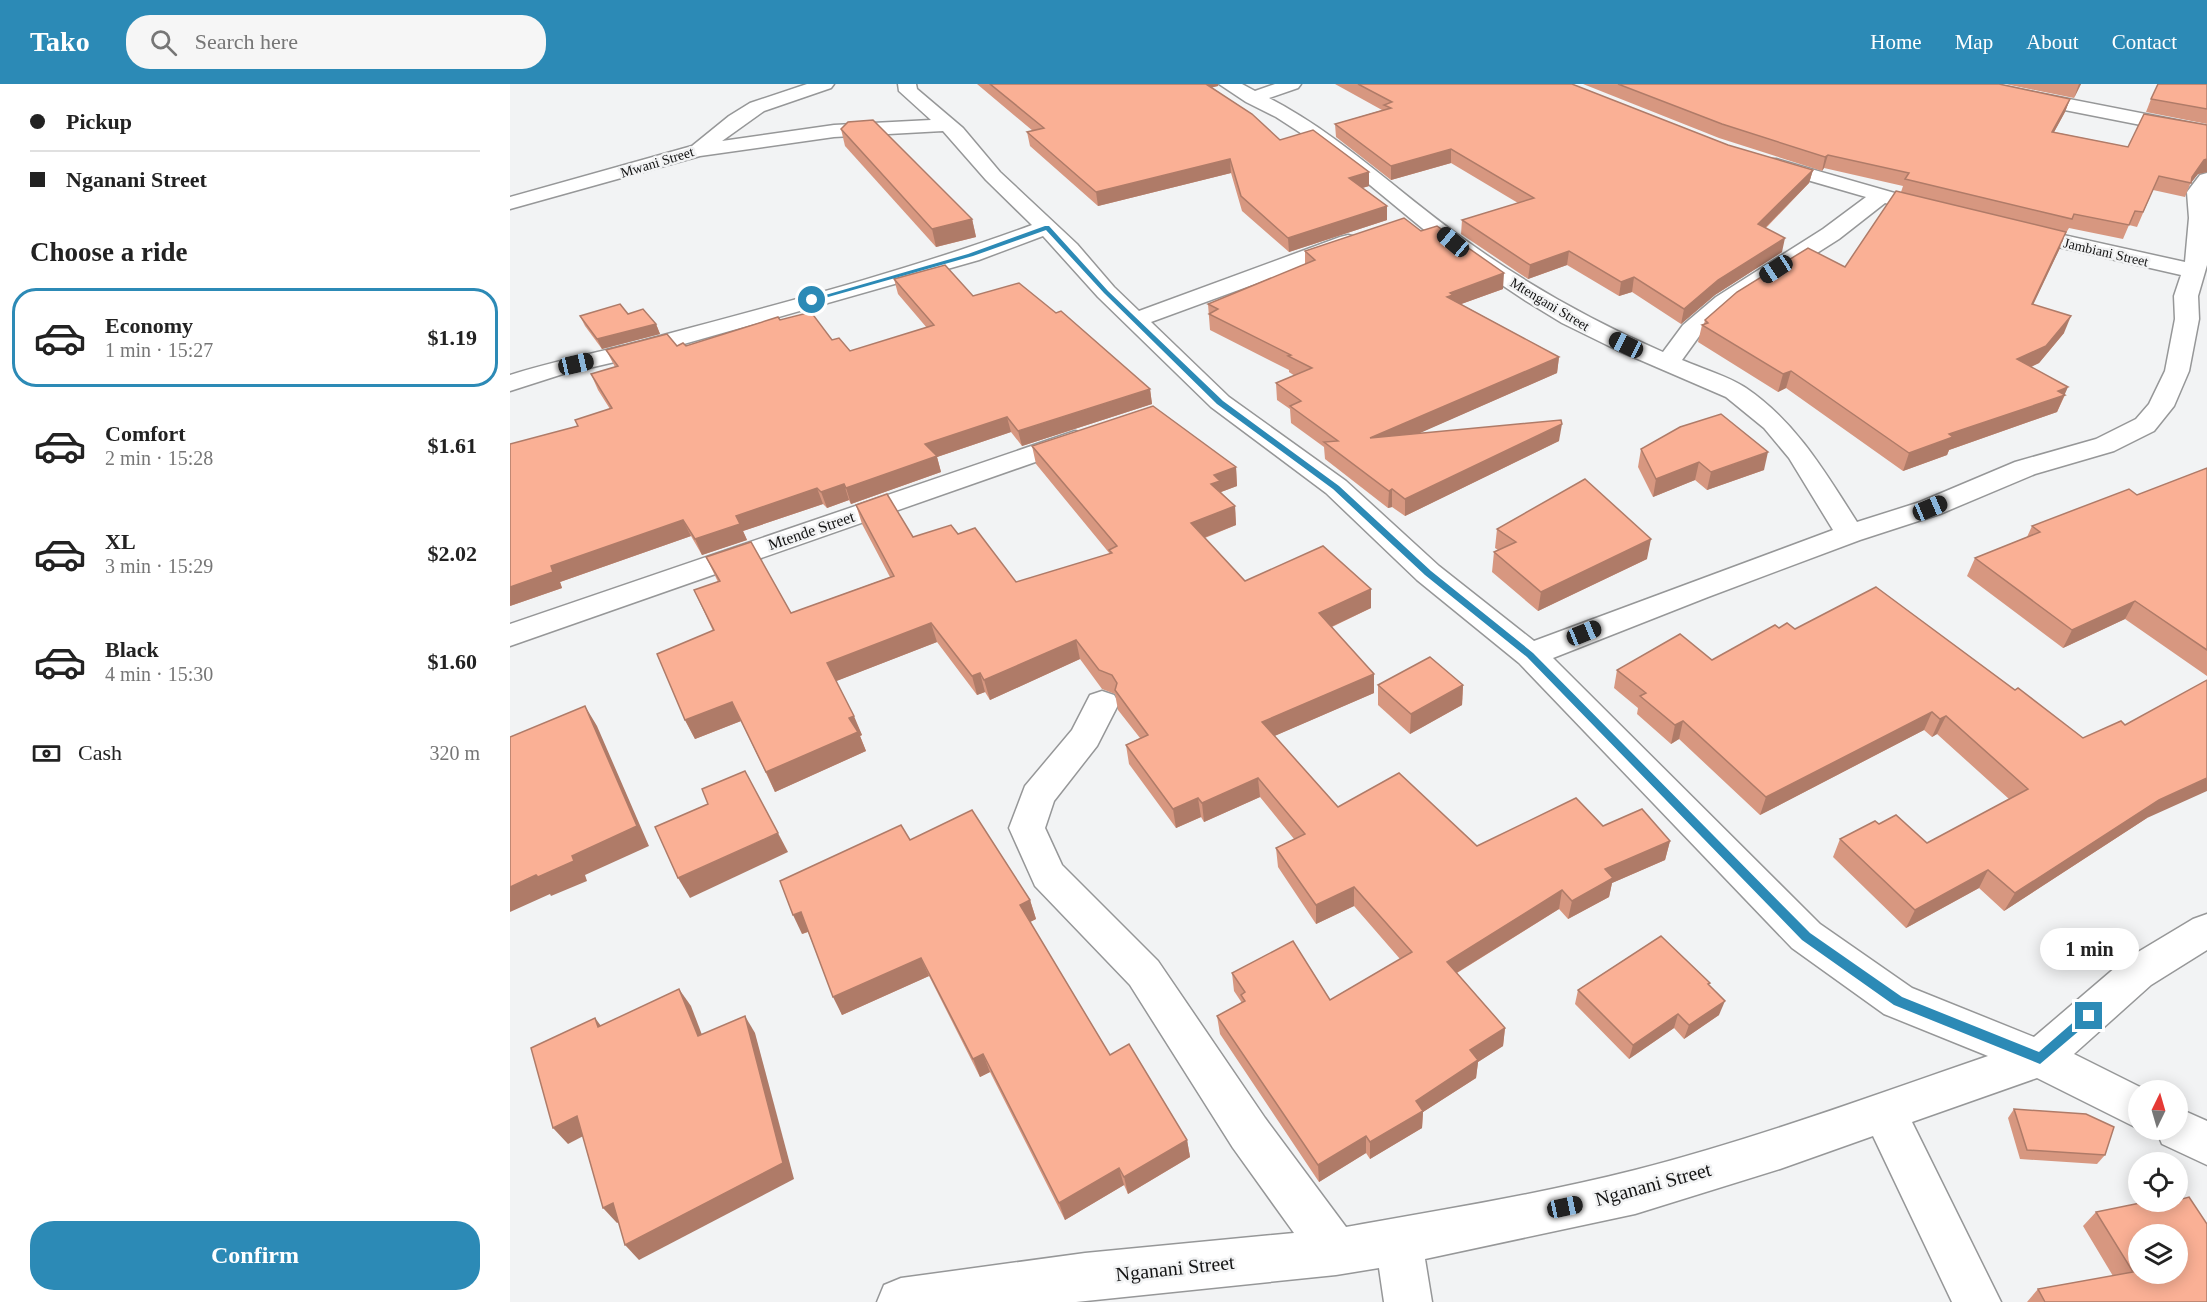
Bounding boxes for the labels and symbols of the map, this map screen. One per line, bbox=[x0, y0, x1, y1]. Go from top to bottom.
street label: Mwani Street bbox=[619, 144, 696, 181]
car bbox=[1433, 224, 1473, 260]
street label: Jambiani Street bbox=[2062, 235, 2150, 270]
car bbox=[1756, 252, 1796, 286]
street label: Mtengani Street bbox=[1507, 275, 1592, 334]
route start bbox=[798, 286, 825, 313]
car bbox=[1606, 329, 1646, 361]
car bbox=[556, 351, 596, 377]
car bbox=[1910, 493, 1950, 523]
street label: Mtende Street bbox=[766, 508, 857, 553]
car bbox=[1564, 618, 1604, 648]
callout: 1 min bbox=[2040, 929, 2138, 971]
route end bbox=[2075, 1002, 2102, 1029]
north arrow bbox=[2128, 1080, 2188, 1140]
street label: Nganani Street bbox=[1592, 1158, 1714, 1211]
car bbox=[1546, 1194, 1584, 1220]
street label: Nganani Street bbox=[1114, 1251, 1236, 1286]

